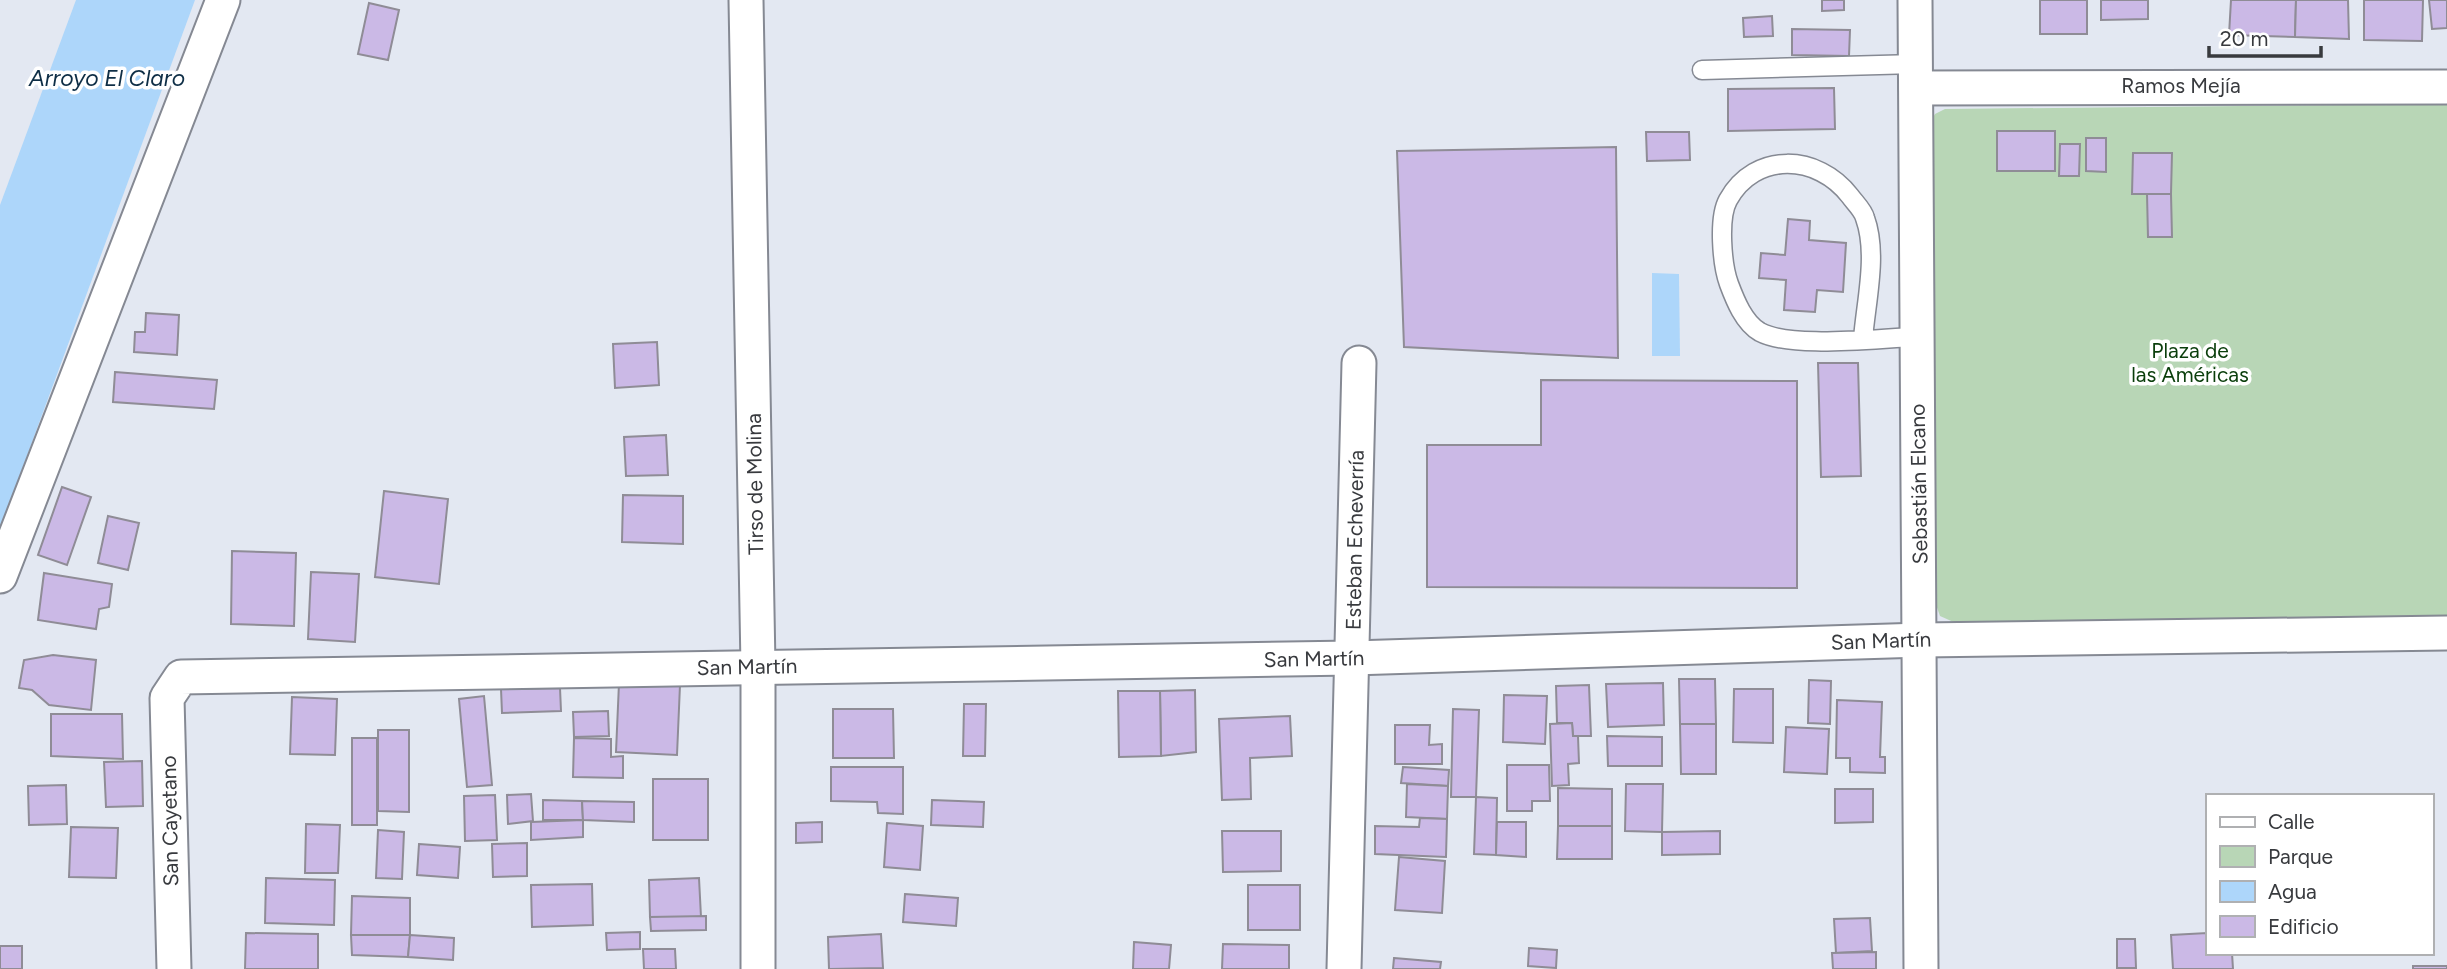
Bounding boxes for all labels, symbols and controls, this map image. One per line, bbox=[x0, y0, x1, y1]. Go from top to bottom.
scale bar bbox=[2209, 14, 2321, 58]
text: 20 m bbox=[2220, 26, 2268, 51]
water label: Arroyo El Claro bbox=[28, 64, 185, 92]
street label: Ramos Mejía bbox=[2121, 73, 2241, 98]
park label: Plaza de las Américas bbox=[2131, 338, 2249, 387]
street label: Sebastián Elcano bbox=[1905, 404, 1932, 565]
street label: Tirso de Molina bbox=[741, 413, 768, 555]
street label: Esteban Echeverría bbox=[1340, 450, 1369, 630]
street label: San Martín bbox=[1830, 626, 1932, 655]
street label: San Martín bbox=[1263, 645, 1365, 672]
street label: San Martín bbox=[696, 653, 798, 680]
street label: San Cayetano bbox=[156, 755, 183, 887]
legend bbox=[2206, 794, 2433, 955]
text: Calle bbox=[2268, 809, 2315, 834]
text: Parque bbox=[2268, 844, 2333, 869]
text: Agua bbox=[2268, 879, 2317, 904]
text: Edificio bbox=[2268, 914, 2339, 939]

